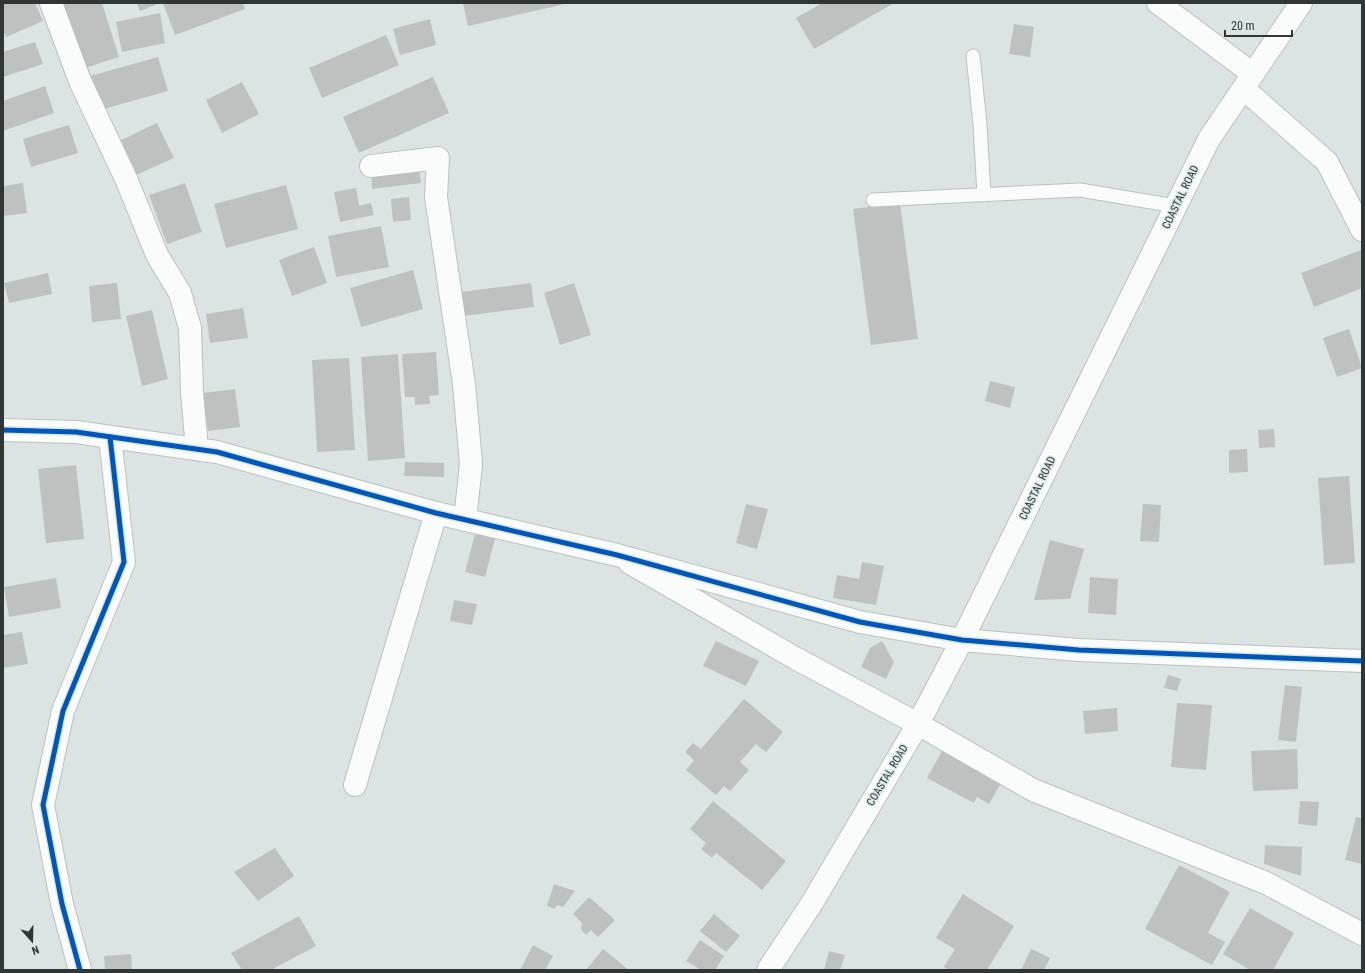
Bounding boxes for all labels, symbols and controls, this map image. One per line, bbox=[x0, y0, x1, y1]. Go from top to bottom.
scale bar bbox=[1225, 12, 1292, 38]
text: 20 m bbox=[1231, 19, 1255, 33]
street label: COASTAL ROAD bbox=[1159, 163, 1201, 231]
street label: COASTAL ROAD bbox=[1016, 454, 1058, 522]
street label: COASTAL ROAD bbox=[864, 742, 911, 808]
north arrow bbox=[12, 921, 52, 961]
text: N bbox=[30, 943, 41, 957]

